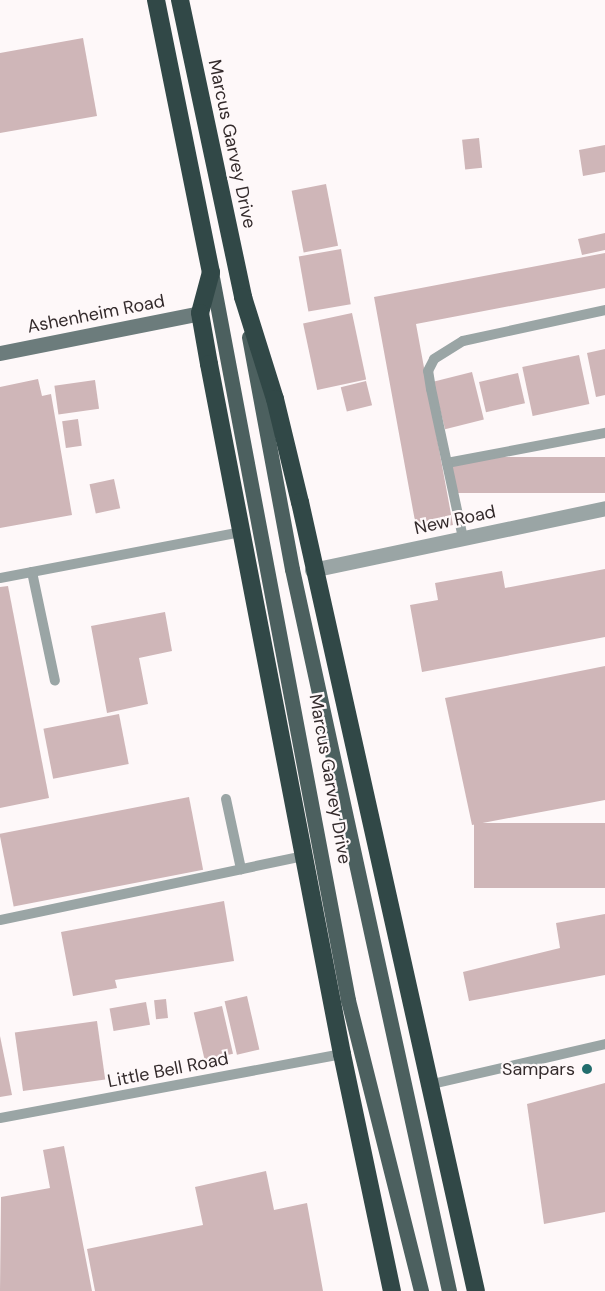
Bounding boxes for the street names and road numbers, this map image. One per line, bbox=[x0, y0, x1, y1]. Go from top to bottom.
street label: Marcus Garvey Drive bbox=[204, 58, 260, 230]
street label: Ashenheim Road bbox=[25, 290, 167, 338]
street label: New Road bbox=[412, 501, 498, 539]
street label: Marcus Garvey Drive bbox=[304, 692, 356, 866]
street label: Little Bell Road bbox=[106, 1048, 230, 1092]

